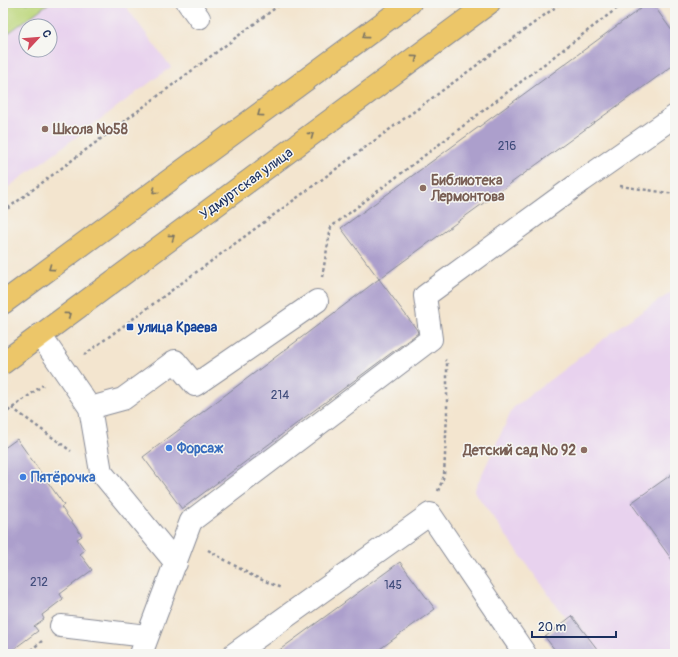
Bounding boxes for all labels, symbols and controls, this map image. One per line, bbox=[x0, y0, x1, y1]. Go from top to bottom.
north arrow bbox=[18, 18, 58, 58]
text: С bbox=[39, 28, 54, 40]
one-way arrow bbox=[362, 32, 369, 39]
one-way arrow bbox=[411, 56, 418, 63]
one-way arrow bbox=[257, 109, 264, 116]
place label: Школа №58 bbox=[52, 121, 128, 138]
marker: Школа №58 bbox=[40, 124, 50, 134]
one-way arrow bbox=[306, 133, 313, 140]
house number: 216 bbox=[498, 139, 516, 154]
street label: Удмуртская улица bbox=[196, 144, 296, 223]
place label: Библиотека Лермонтова bbox=[430, 172, 505, 205]
marker: Библиотека Лермонтова bbox=[418, 183, 428, 193]
one-way arrow bbox=[153, 186, 160, 193]
one-way arrow bbox=[168, 235, 175, 242]
one-way arrow bbox=[48, 263, 55, 270]
one-way arrow bbox=[63, 313, 70, 320]
place label: улица Краева bbox=[137, 319, 218, 336]
marker: улица Краева bbox=[125, 322, 135, 332]
house number: 214 bbox=[271, 388, 289, 403]
place label: Форсаж bbox=[176, 440, 224, 457]
place label: Детский сад № 92 bbox=[462, 442, 576, 459]
marker: Форсаж bbox=[164, 443, 174, 453]
marker: Детский сад № 92 bbox=[579, 445, 589, 455]
place label: Пятёрочка bbox=[31, 469, 96, 486]
marker: Пятёрочка bbox=[18, 472, 28, 482]
house number: 212 bbox=[30, 575, 48, 590]
house number: 145 bbox=[384, 578, 402, 593]
scale bar bbox=[532, 613, 616, 639]
text: 20 m bbox=[538, 620, 567, 635]

